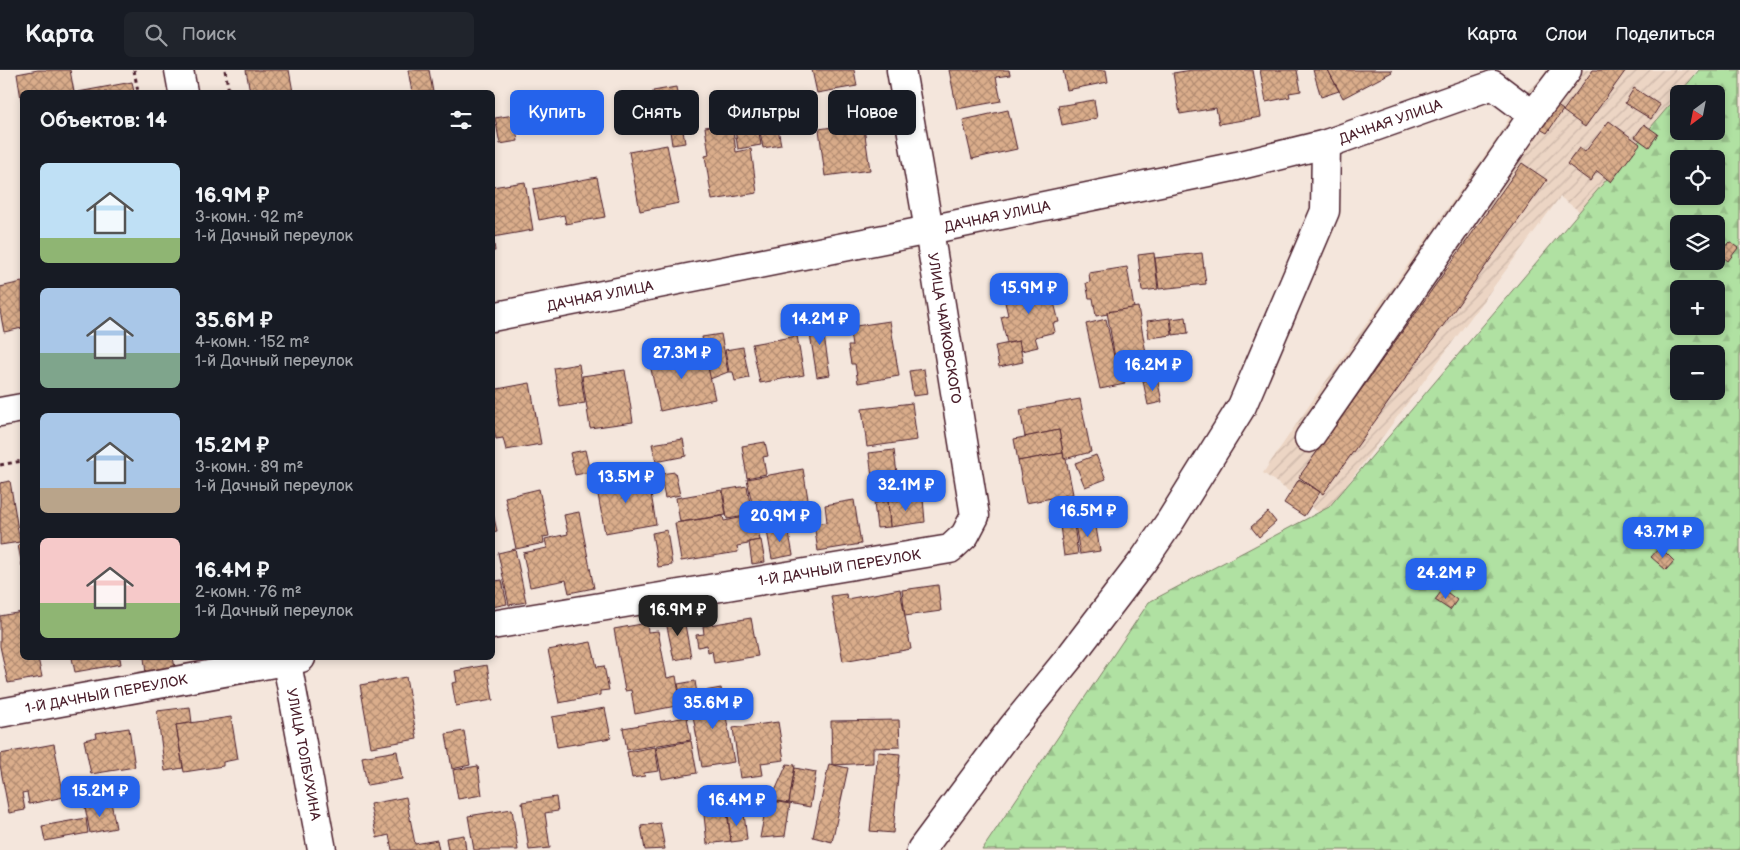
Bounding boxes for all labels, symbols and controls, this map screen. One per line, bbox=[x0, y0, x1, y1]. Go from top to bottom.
search box bbox=[124, 12, 474, 57]
text: Карта bbox=[25, 20, 94, 49]
icon: search bbox=[142, 21, 170, 49]
text: Поиск bbox=[182, 23, 236, 46]
text: Карта bbox=[1467, 24, 1517, 45]
text: Слои bbox=[1545, 24, 1587, 45]
text: Поделиться bbox=[1615, 24, 1715, 45]
north arrow bbox=[1670, 85, 1725, 140]
map controls bbox=[1670, 85, 1725, 400]
chip: Купить bbox=[510, 90, 604, 135]
chip: Снять bbox=[614, 90, 699, 135]
chip: Фильтры bbox=[709, 90, 818, 135]
chip: Новое bbox=[828, 90, 916, 135]
street label: ДАЧНАЯ УЛИЦА bbox=[1337, 96, 1445, 148]
icon: filters bbox=[447, 106, 475, 134]
text: Объектов: 14 bbox=[40, 108, 167, 133]
button: locate bbox=[1670, 150, 1725, 205]
icon: home bbox=[80, 183, 140, 243]
text: 16.9M ₽ bbox=[195, 183, 270, 208]
street label: ДАЧНАЯ УЛИЦА bbox=[943, 197, 1052, 236]
text: 3-комн. · 92 m² bbox=[195, 208, 304, 227]
button: layers bbox=[1670, 215, 1725, 270]
text: 1-й Дачный переулок bbox=[195, 227, 353, 246]
street label: УЛИЦА ЧАЙКОВСКОГО bbox=[924, 251, 965, 405]
pin: 15.9M ₽ bbox=[983, 272, 1075, 315]
street label: ДАЧНАЯ УЛИЦА bbox=[545, 277, 655, 315]
text: 15.9M ₽ bbox=[1001, 279, 1057, 298]
button: + bbox=[1670, 280, 1725, 335]
pin: 14.2M ₽ bbox=[774, 304, 866, 346]
icon: home bbox=[80, 308, 140, 368]
text: 35.6M ₽ bbox=[195, 308, 273, 333]
text: 14.2M ₽ bbox=[792, 310, 848, 329]
text: 4-комн. · 152 m² bbox=[195, 333, 310, 352]
pin: 27.3M ₽ bbox=[636, 338, 728, 380]
text: 27.3M ₽ bbox=[653, 344, 711, 363]
button: − bbox=[1670, 345, 1725, 400]
pin: 16.2M ₽ bbox=[1107, 350, 1199, 392]
text: 1-й Дачный переулок bbox=[195, 352, 353, 371]
text: 16.2M ₽ bbox=[1125, 356, 1181, 375]
icon: home bbox=[80, 433, 140, 493]
text: 15.2M ₽ bbox=[195, 433, 269, 458]
text: 3-комн. · 89 m² bbox=[195, 458, 303, 477]
pin: 13.5M ₽ bbox=[580, 462, 672, 504]
text: 13.5M ₽ bbox=[598, 468, 654, 487]
pin: 32.1M ₽ bbox=[860, 470, 952, 512]
text: 32.1M ₽ bbox=[878, 476, 934, 495]
text: 1-й Дачный переулок bbox=[195, 477, 353, 496]
pin: 16.5M ₽ bbox=[1042, 496, 1134, 538]
pin: 20.9M ₽ bbox=[734, 500, 826, 543]
text: 16.5M ₽ bbox=[1060, 502, 1116, 521]
text: 20.9M ₽ bbox=[750, 507, 810, 526]
pin: 43.7M ₽ bbox=[1617, 516, 1709, 559]
text: 43.7M ₽ bbox=[1634, 523, 1692, 542]
street label: 1-Й ДАЧНЫЙ ПЕРЕУЛОК bbox=[757, 546, 923, 590]
icon: home bbox=[80, 558, 140, 618]
text: 16.4M ₽ bbox=[195, 558, 270, 583]
pin: 24.2M ₽ bbox=[1400, 558, 1492, 600]
text: 24.2M ₽ bbox=[1417, 564, 1475, 583]
text: 2-комн. · 76 m² bbox=[195, 583, 302, 602]
pin: 16.9M ₽ bbox=[632, 594, 724, 637]
text: 16.9M ₽ bbox=[650, 601, 706, 620]
text: 1-й Дачный переулок bbox=[195, 602, 353, 621]
street label: 1-Й ДАЧНЫЙ ПЕРЕУЛОК bbox=[24, 671, 190, 717]
street label: УЛИЦА ТОЛБУХИНА bbox=[283, 687, 324, 822]
pin: 35.6M ₽ bbox=[667, 688, 759, 730]
text: 35.6M ₽ bbox=[683, 694, 743, 713]
pin: 15.2M ₽ bbox=[54, 776, 146, 818]
text: 15.2M ₽ bbox=[72, 782, 128, 801]
pin: 16.4M ₽ bbox=[691, 784, 783, 827]
text: 16.4M ₽ bbox=[709, 791, 765, 810]

